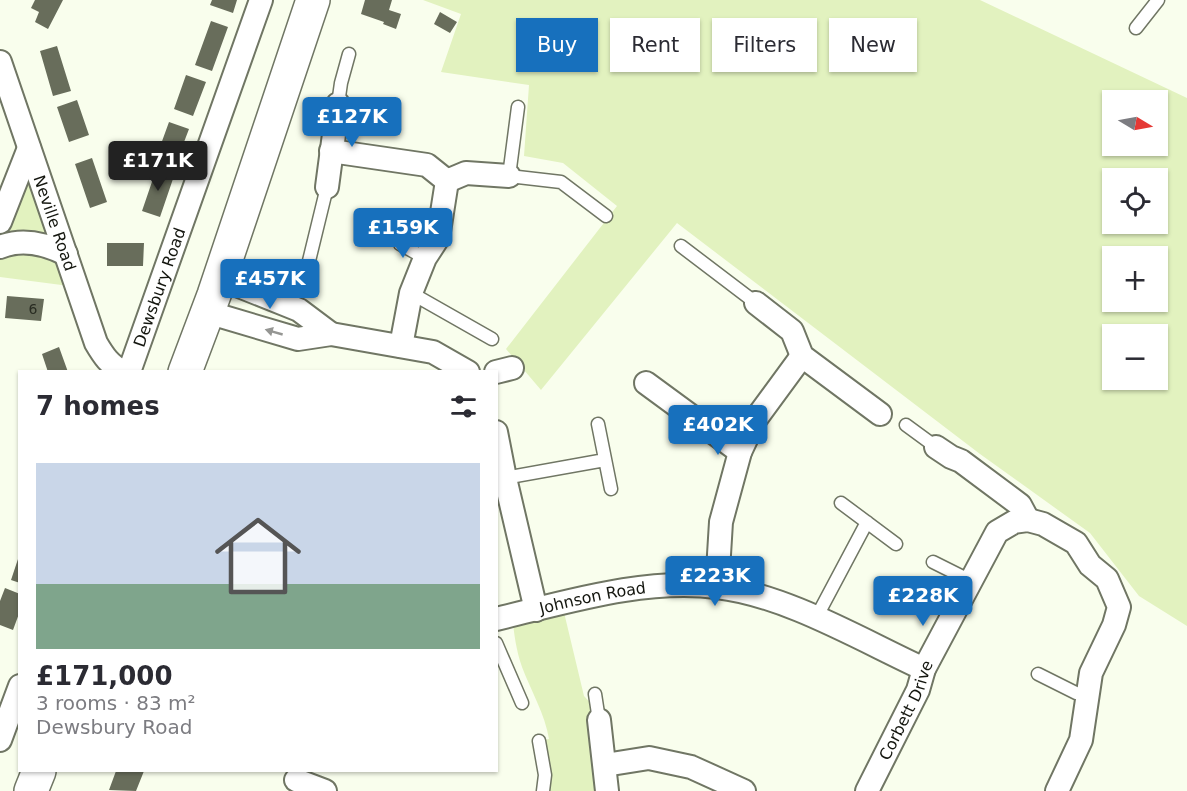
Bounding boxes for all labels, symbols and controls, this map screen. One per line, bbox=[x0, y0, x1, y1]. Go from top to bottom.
chip: Buy bbox=[516, 18, 598, 72]
chip: Rent bbox=[610, 18, 700, 72]
chip: Filters bbox=[712, 18, 817, 72]
chip: New bbox=[829, 18, 917, 72]
north arrow bbox=[1102, 90, 1168, 156]
map controls bbox=[1102, 90, 1168, 390]
pin: £127K bbox=[310, 97, 394, 148]
text: £127K bbox=[316, 104, 388, 128]
pin: £171K bbox=[116, 141, 200, 192]
text: £171K bbox=[122, 148, 194, 172]
button: locate bbox=[1102, 168, 1168, 234]
street label: Neville Road bbox=[29, 173, 80, 273]
pin: £159K bbox=[361, 208, 445, 259]
text: £159K bbox=[367, 215, 439, 239]
street label: Dewsbury Road bbox=[130, 225, 189, 350]
button: + bbox=[1102, 246, 1168, 312]
pin: £457K bbox=[228, 259, 312, 310]
text: £457K bbox=[234, 266, 306, 290]
house number: 6 bbox=[29, 301, 38, 317]
button: − bbox=[1102, 324, 1168, 390]
one-way arrow bbox=[265, 327, 283, 336]
icon: filters bbox=[447, 390, 480, 423]
text: 7 homes bbox=[36, 391, 160, 421]
pin: £402K bbox=[676, 405, 760, 456]
text: £402K bbox=[682, 412, 754, 436]
icon: home bbox=[204, 502, 312, 610]
pin: £223K bbox=[673, 556, 757, 607]
text: £223K bbox=[679, 563, 751, 587]
pin: £228K bbox=[881, 576, 965, 627]
street label: Johnson Road bbox=[536, 578, 647, 618]
text: £228K bbox=[887, 583, 959, 607]
street label: Corbett Drive bbox=[875, 657, 937, 763]
text: £171,000 bbox=[36, 661, 173, 691]
text: 3 rooms · 83 m² bbox=[36, 691, 196, 715]
text: Dewsbury Road bbox=[36, 715, 192, 739]

